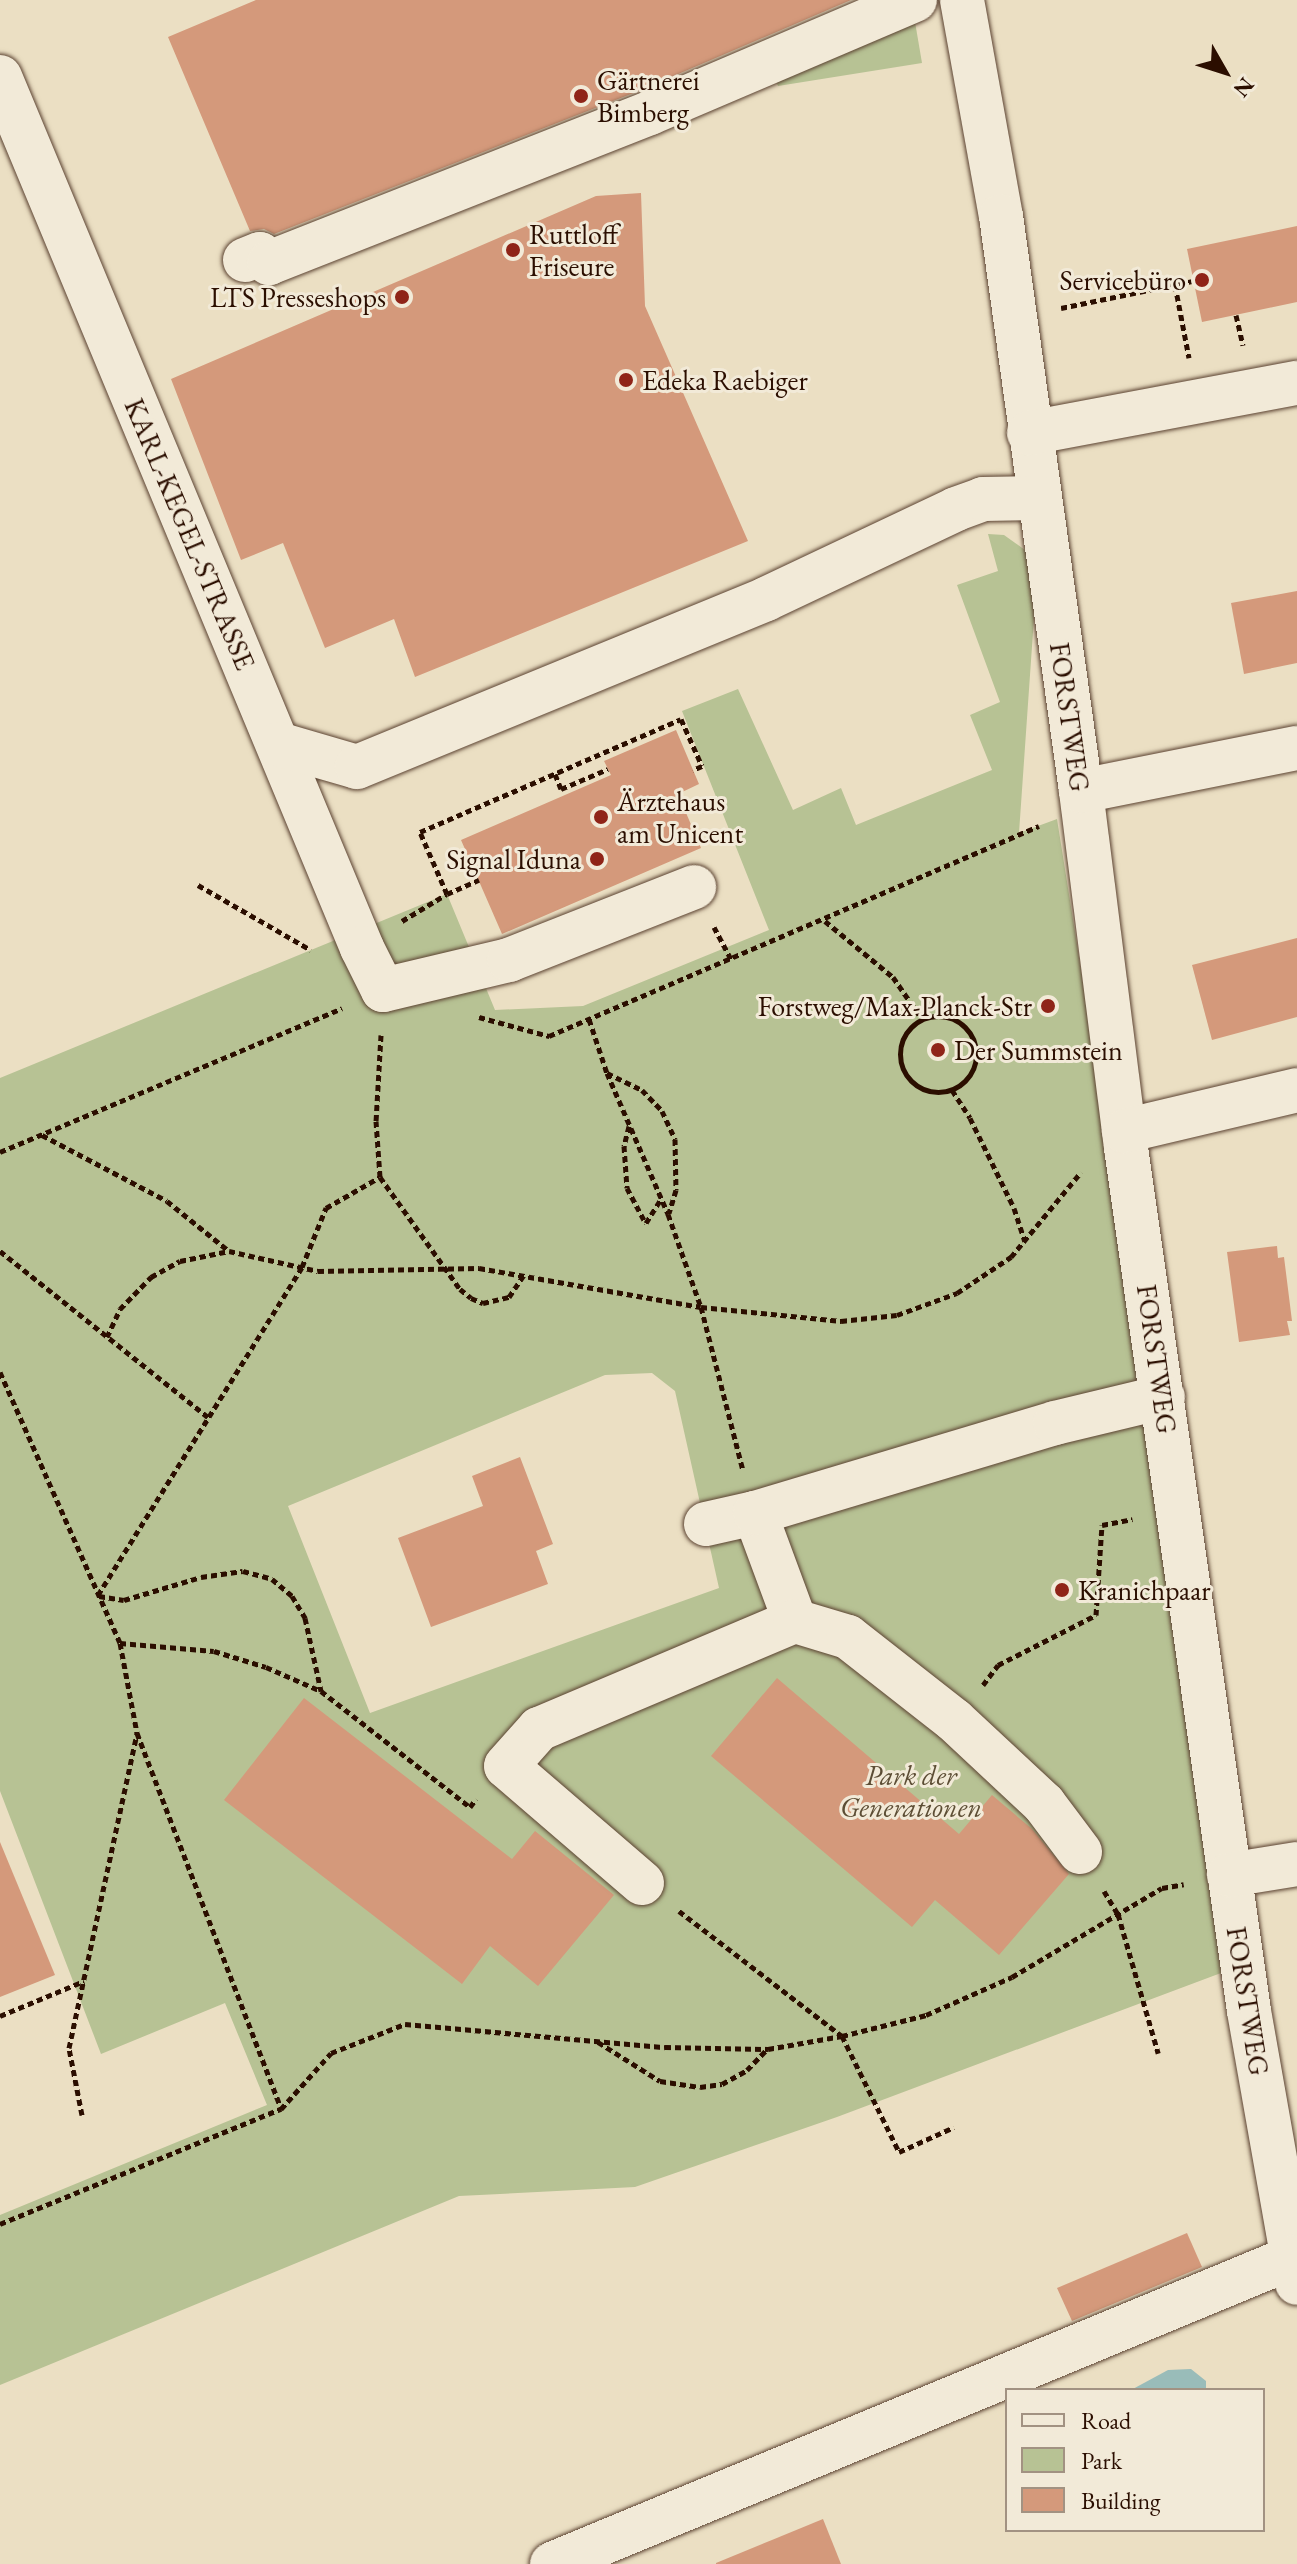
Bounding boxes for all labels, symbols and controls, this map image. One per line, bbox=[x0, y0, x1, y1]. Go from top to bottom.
north arrow bbox=[1185, 32, 1265, 112]
place label: Gärtnerei Bimberg bbox=[597, 63, 700, 129]
text: N bbox=[1227, 71, 1261, 103]
marker: Gärtnerei Bimberg bbox=[572, 87, 590, 105]
place label: Ruttloff Friseure bbox=[529, 217, 618, 283]
marker: Ruttloff Friseure bbox=[504, 241, 522, 259]
place label: Servicebüro bbox=[1059, 263, 1186, 297]
marker: Servicebüro bbox=[1193, 271, 1211, 289]
place label: LTS Presseshops bbox=[210, 280, 386, 314]
marker: LTS Presseshops bbox=[393, 288, 411, 306]
place label: Edeka Raebiger bbox=[642, 363, 808, 397]
marker: Edeka Raebiger bbox=[617, 371, 635, 389]
street label: KARL-KEGEL-STRASSE bbox=[118, 393, 262, 675]
street label: FORSTWEG bbox=[1043, 640, 1097, 794]
place label: Ärztehaus am Unicent bbox=[617, 784, 743, 850]
marker: Ärztehaus am Unicent bbox=[592, 808, 610, 826]
place label: Signal Iduna bbox=[446, 842, 581, 876]
marker: Signal Iduna bbox=[588, 850, 606, 868]
place label: Forstweg/Max-Planck-Str bbox=[758, 989, 1032, 1023]
marker: Forstweg/Max-Planck-Str bbox=[1039, 997, 1057, 1015]
place label: Der Summstein bbox=[954, 1033, 1123, 1067]
marker: Der Summstein bbox=[929, 1041, 947, 1059]
street label: FORSTWEG bbox=[1130, 1282, 1184, 1436]
place label: Kranichpaar bbox=[1078, 1573, 1211, 1607]
marker: Kranichpaar bbox=[1053, 1581, 1071, 1599]
park label: Park der Generationen bbox=[840, 1758, 982, 1824]
street label: FORSTWEG bbox=[1220, 1924, 1276, 2078]
legend bbox=[1005, 2388, 1265, 2532]
text: Road bbox=[1081, 2405, 1131, 2436]
text: Park bbox=[1081, 2445, 1122, 2476]
text: Building bbox=[1081, 2485, 1161, 2516]

